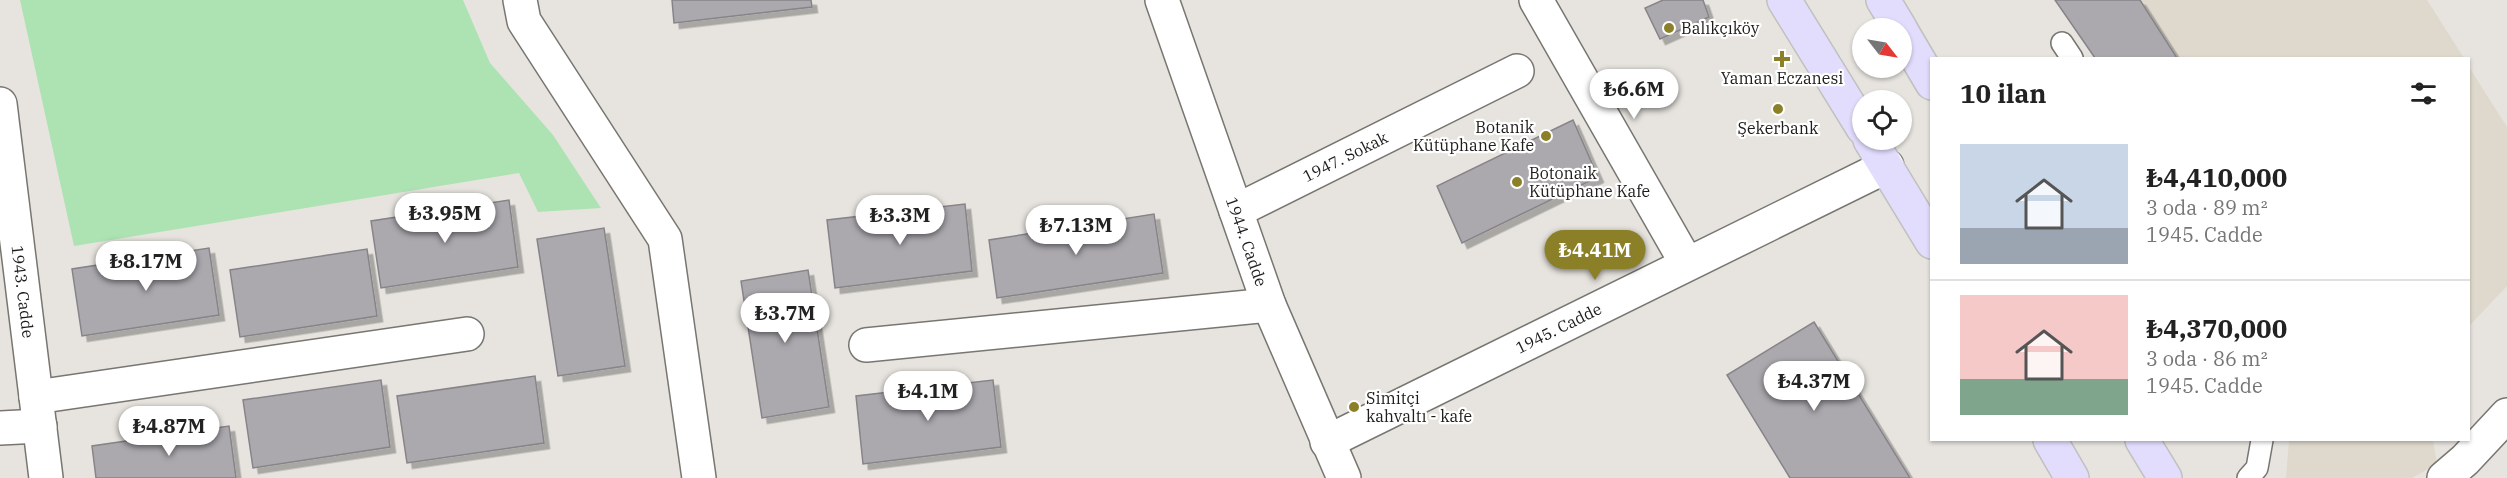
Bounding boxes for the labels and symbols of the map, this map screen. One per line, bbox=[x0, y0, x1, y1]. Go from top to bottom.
place label: Balıkçıköy bbox=[1681, 18, 1760, 38]
north arrow bbox=[1852, 18, 1912, 78]
marker: Balıkçıköy bbox=[1662, 21, 1676, 35]
marker: Yaman Eczanesi bbox=[1775, 52, 1789, 66]
place label: Yaman Eczanesi bbox=[1721, 68, 1843, 88]
pin: ₺6.6M bbox=[1592, 69, 1676, 120]
marker: Şekerbank bbox=[1771, 102, 1785, 116]
place label: Botanik Kütüphane Kafe bbox=[1413, 117, 1535, 155]
place label: Şekerbank bbox=[1738, 118, 1819, 138]
street label: 1947. Sokak bbox=[1299, 127, 1392, 186]
marker: Botanik Kütüphane Kafe bbox=[1539, 129, 1553, 143]
place label: Botonaik Kütüphane Kafe bbox=[1529, 163, 1650, 201]
marker: Botonaik Kütüphane Kafe bbox=[1510, 175, 1524, 189]
pin: ₺3.95M bbox=[396, 193, 494, 244]
street label: 1944. Cadde bbox=[1222, 194, 1272, 289]
pin: ₺3.3M bbox=[858, 195, 942, 246]
pin: ₺7.13M bbox=[1027, 205, 1125, 256]
pin: ₺4.41M bbox=[1546, 230, 1644, 281]
pin: ₺8.17M bbox=[97, 241, 195, 292]
street label: 1943. Cadde bbox=[7, 244, 39, 339]
pin: ₺3.7M bbox=[743, 293, 827, 344]
street label: 1945. Cadde bbox=[1512, 298, 1605, 358]
pin: ₺4.37M bbox=[1765, 361, 1863, 412]
pin: ₺4.1M bbox=[886, 371, 970, 422]
place label: Simitçi kahvaltı - kafe bbox=[1366, 388, 1472, 426]
marker: Simitçi kahvaltı - kafe bbox=[1347, 400, 1361, 414]
pin: ₺4.87M bbox=[120, 406, 218, 457]

